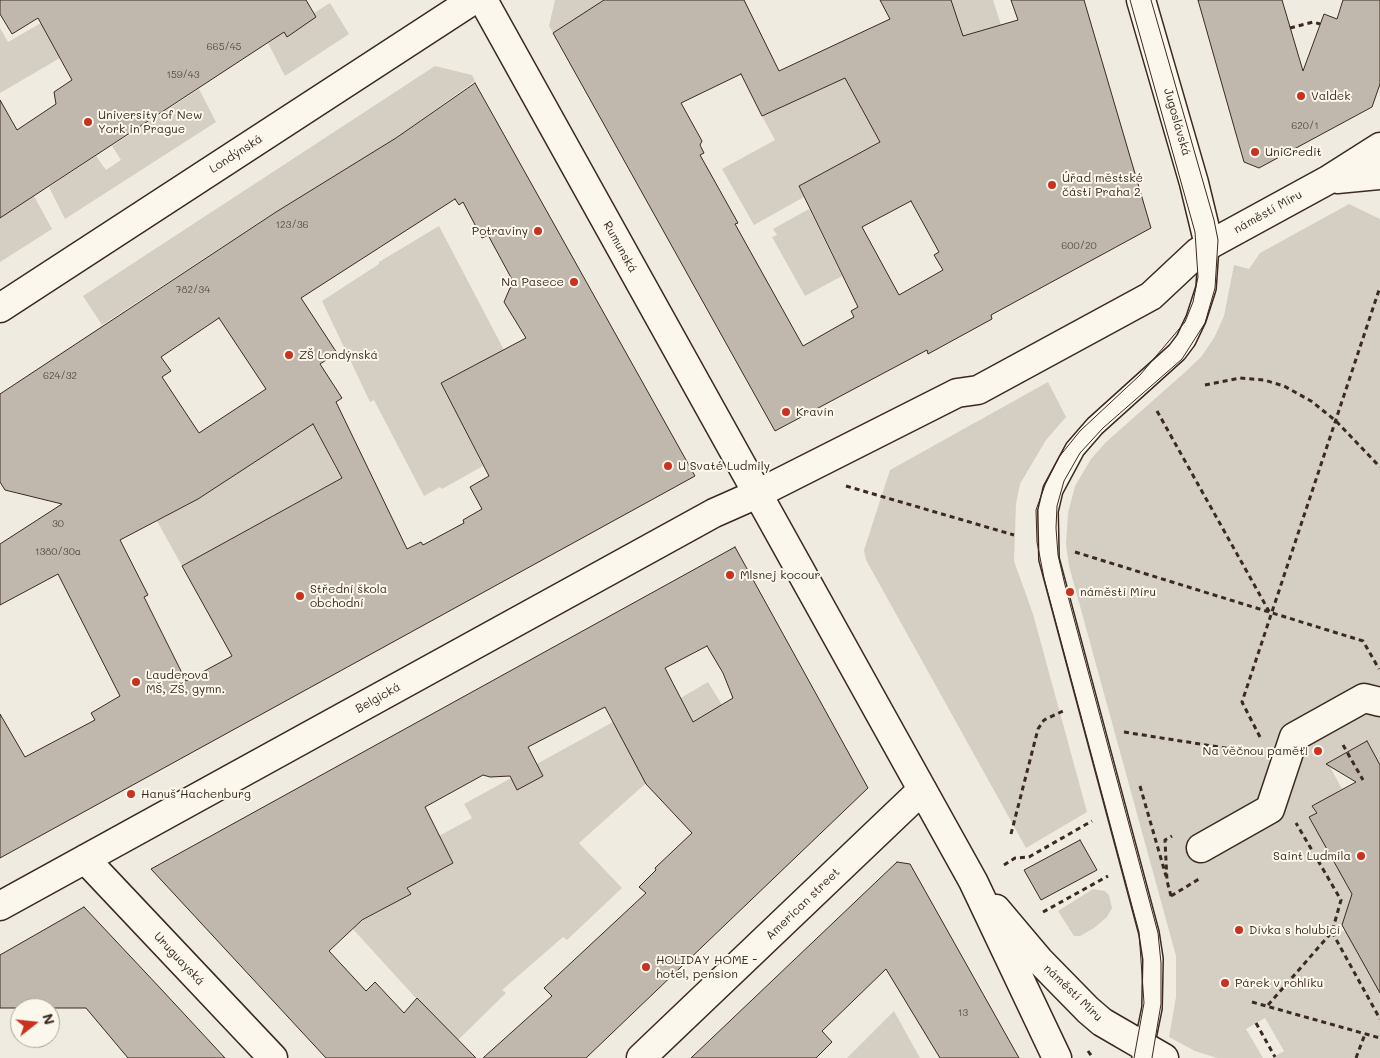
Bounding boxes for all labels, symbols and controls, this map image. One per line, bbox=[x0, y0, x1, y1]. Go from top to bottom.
house number: 665/45 bbox=[207, 41, 241, 53]
house number: 159/43 bbox=[166, 69, 200, 81]
street label: Jugoslávská bbox=[1160, 87, 1194, 157]
place label: Valdek bbox=[1311, 89, 1351, 103]
marker: Valdek bbox=[1295, 90, 1307, 102]
place label: University of New York in Prague bbox=[98, 108, 202, 136]
marker: University of New York in Prague bbox=[82, 116, 94, 128]
house number: 620/1 bbox=[1291, 120, 1319, 132]
street label: Londýnská bbox=[207, 132, 265, 176]
place label: UniCredit bbox=[1265, 145, 1322, 159]
marker: UniCredit bbox=[1249, 146, 1261, 158]
place label: Úřad městské části Praha 2 bbox=[1062, 171, 1143, 199]
marker: Úřad městské části Praha 2 bbox=[1046, 179, 1058, 191]
street label: náměstí Míru bbox=[1231, 187, 1305, 237]
house number: 123/36 bbox=[275, 219, 309, 231]
street label: Rumunská bbox=[600, 219, 640, 275]
place label: Potraviny bbox=[472, 224, 528, 238]
marker: Potraviny bbox=[532, 225, 544, 237]
house number: 600/20 bbox=[1061, 240, 1097, 252]
place label: Na Pasece bbox=[501, 275, 564, 289]
marker: Na Pasece bbox=[568, 276, 580, 288]
house number: 782/34 bbox=[176, 284, 210, 296]
place label: ZŠ Londýnská bbox=[299, 348, 378, 362]
marker: ZŠ Londýnská bbox=[283, 349, 295, 361]
house number: 624/32 bbox=[43, 370, 77, 382]
place label: Kravín bbox=[796, 405, 834, 419]
marker: Kravín bbox=[780, 406, 792, 418]
place label: U Svaté Ludmily bbox=[678, 459, 770, 473]
marker: U Svaté Ludmily bbox=[662, 460, 674, 472]
house number: 30 bbox=[52, 518, 64, 530]
house number: 1380/30a bbox=[35, 546, 81, 558]
place label: Mlsnej kocour bbox=[740, 568, 821, 582]
marker: Mlsnej kocour bbox=[724, 569, 736, 581]
place label: Střední škola obchodní bbox=[310, 582, 387, 610]
place label: náměstí Míru bbox=[1080, 585, 1156, 599]
marker: náměstí Míru bbox=[1064, 586, 1076, 598]
marker: Střední škola obchodní bbox=[294, 590, 306, 602]
place label: Lauderova MŠ, ZŠ, gymn. bbox=[146, 668, 225, 696]
marker: Lauderova MŠ, ZŠ, gymn. bbox=[130, 676, 142, 688]
street label: Belgická bbox=[353, 680, 403, 716]
place label: Na věčnou paměť! bbox=[1203, 744, 1308, 758]
marker: Na věčnou paměť! bbox=[1312, 745, 1324, 757]
place label: Hanuš Hachenburg bbox=[141, 787, 251, 801]
marker: Hanuš Hachenburg bbox=[125, 788, 137, 800]
place label: Saint Ludmila bbox=[1273, 849, 1351, 863]
marker: Saint Ludmila bbox=[1355, 850, 1367, 862]
street label: American street bbox=[763, 865, 843, 943]
place label: Dívka s holubicí bbox=[1249, 923, 1340, 937]
marker: Dívka s holubicí bbox=[1233, 924, 1245, 936]
street label: Uruguayská bbox=[151, 929, 207, 989]
place label: HOLIDAY HOME - hotel, pension bbox=[656, 953, 757, 981]
marker: HOLIDAY HOME - hotel, pension bbox=[640, 961, 652, 973]
street label: náměstí Míru bbox=[1041, 961, 1105, 1025]
place label: Párek v rohlíku bbox=[1235, 976, 1323, 990]
marker: Párek v rohlíku bbox=[1219, 977, 1231, 989]
north arrow bbox=[10, 998, 60, 1048]
house number: 13 bbox=[958, 1007, 968, 1019]
text: N bbox=[38, 1011, 60, 1027]

